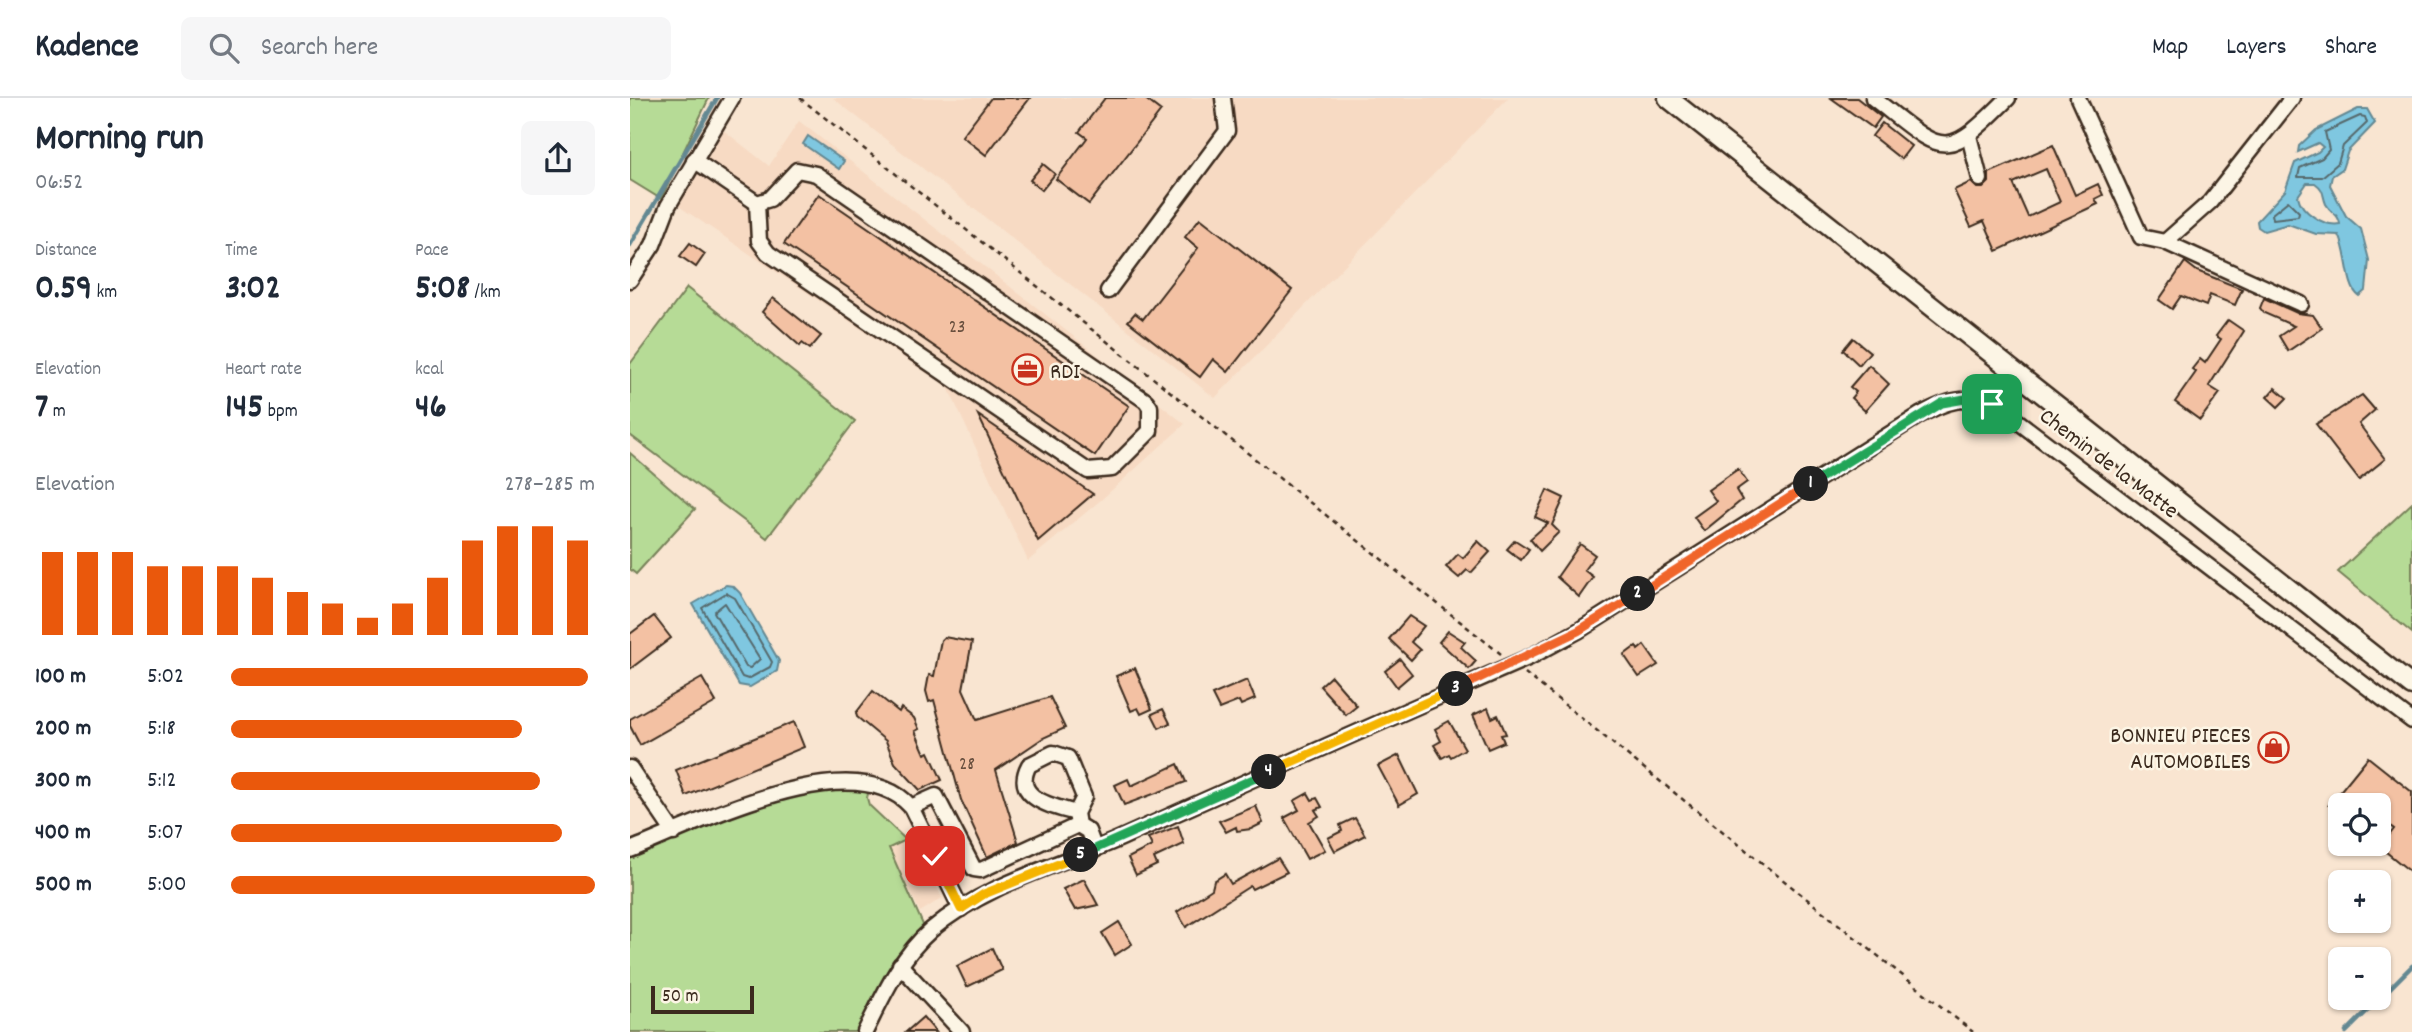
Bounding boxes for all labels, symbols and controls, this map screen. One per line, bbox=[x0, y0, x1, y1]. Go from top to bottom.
search box bbox=[181, 17, 671, 80]
text: Kadence bbox=[35, 25, 139, 72]
icon: search bbox=[205, 29, 243, 67]
text: Search here bbox=[261, 30, 378, 67]
text: Map bbox=[2152, 31, 2188, 65]
text: Layers bbox=[2226, 31, 2287, 65]
text: Share bbox=[2325, 31, 2377, 65]
text: Morning run bbox=[35, 113, 204, 168]
button: share bbox=[521, 121, 595, 195]
text: 06:52 bbox=[35, 167, 83, 200]
text: Distance bbox=[35, 238, 97, 265]
text: Time bbox=[225, 238, 258, 265]
text: Pace bbox=[415, 238, 449, 265]
text: 0.59 bbox=[35, 265, 92, 315]
text: 3:02 bbox=[225, 265, 281, 315]
text: 5:08 bbox=[415, 265, 470, 315]
text: km bbox=[92, 280, 117, 307]
text: /km bbox=[470, 280, 501, 307]
house number: 23 bbox=[949, 315, 965, 342]
office icon: RDI bbox=[1010, 353, 1044, 387]
text: Elevation bbox=[35, 357, 101, 384]
text: Heart rate bbox=[225, 357, 302, 384]
text: kcal bbox=[415, 357, 444, 384]
place label: RDI bbox=[1050, 357, 1080, 390]
pin bbox=[1962, 374, 2022, 434]
text: 7 bbox=[35, 384, 48, 434]
text: 145 bbox=[225, 384, 263, 434]
text: 46 bbox=[415, 384, 447, 434]
icon: arrive bbox=[1973, 385, 2011, 423]
text: m bbox=[48, 399, 66, 426]
text: bpm bbox=[263, 399, 298, 426]
street label: Chemin de la Matte bbox=[2031, 401, 2185, 528]
pin: 1 bbox=[1794, 466, 1828, 502]
text: Elevation bbox=[35, 469, 115, 502]
text: 278–285 m bbox=[505, 469, 595, 502]
text: 1 bbox=[1808, 470, 1813, 497]
pin: 2 bbox=[1620, 576, 1656, 612]
text: 2 bbox=[1633, 580, 1642, 607]
text: 100 m bbox=[35, 661, 86, 694]
text: 5:02 bbox=[147, 661, 184, 694]
pin: 3 bbox=[1438, 672, 1474, 706]
text: 3 bbox=[1451, 675, 1460, 702]
text: 200 m bbox=[35, 713, 91, 746]
text: 5:18 bbox=[147, 713, 176, 746]
place label: BONNIEU PIECES AUTOMOBILES bbox=[2110, 721, 2251, 780]
shop icon: BONNIEU PIECES AUTOMOBILES bbox=[2257, 730, 2291, 764]
house number: 28 bbox=[959, 752, 975, 779]
pin: 4 bbox=[1252, 754, 1286, 790]
text: 4 bbox=[1265, 758, 1272, 785]
text: 300 m bbox=[35, 765, 91, 798]
text: 5:12 bbox=[147, 765, 177, 798]
map controls bbox=[2328, 793, 2391, 1010]
button: locate bbox=[2328, 793, 2391, 856]
text: 400 m bbox=[35, 817, 91, 850]
text: 5:07 bbox=[147, 817, 183, 850]
pin bbox=[905, 826, 965, 886]
icon: check bbox=[916, 837, 954, 875]
pin: 5 bbox=[1064, 838, 1098, 872]
text: 5 bbox=[1076, 841, 1085, 868]
text: 500 m bbox=[35, 869, 92, 902]
text: 5:00 bbox=[147, 869, 187, 902]
button: + bbox=[2328, 870, 2391, 933]
button: − bbox=[2328, 947, 2391, 1010]
scale bar bbox=[651, 983, 754, 1015]
text: 50 m bbox=[662, 984, 699, 1011]

